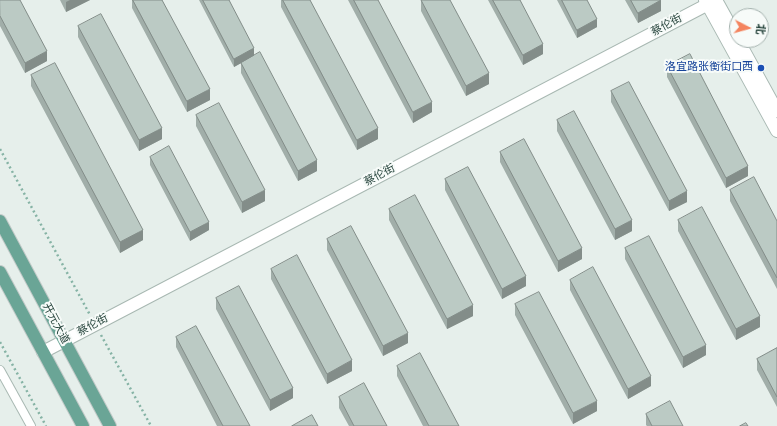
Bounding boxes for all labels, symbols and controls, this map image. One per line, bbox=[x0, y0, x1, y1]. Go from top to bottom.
north arrow bbox=[729, 8, 769, 48]
street label: 蔡伦街 bbox=[649, 12, 685, 40]
text: 北 bbox=[752, 23, 767, 35]
place label: 洛宜路张衡街口西 bbox=[665, 61, 753, 75]
marker: 洛宜路张衡街口西 bbox=[756, 63, 766, 73]
street label: 蔡伦街 bbox=[362, 162, 398, 190]
street label: 开元大道 bbox=[39, 301, 71, 347]
street label: 蔡伦街 bbox=[75, 312, 111, 340]

